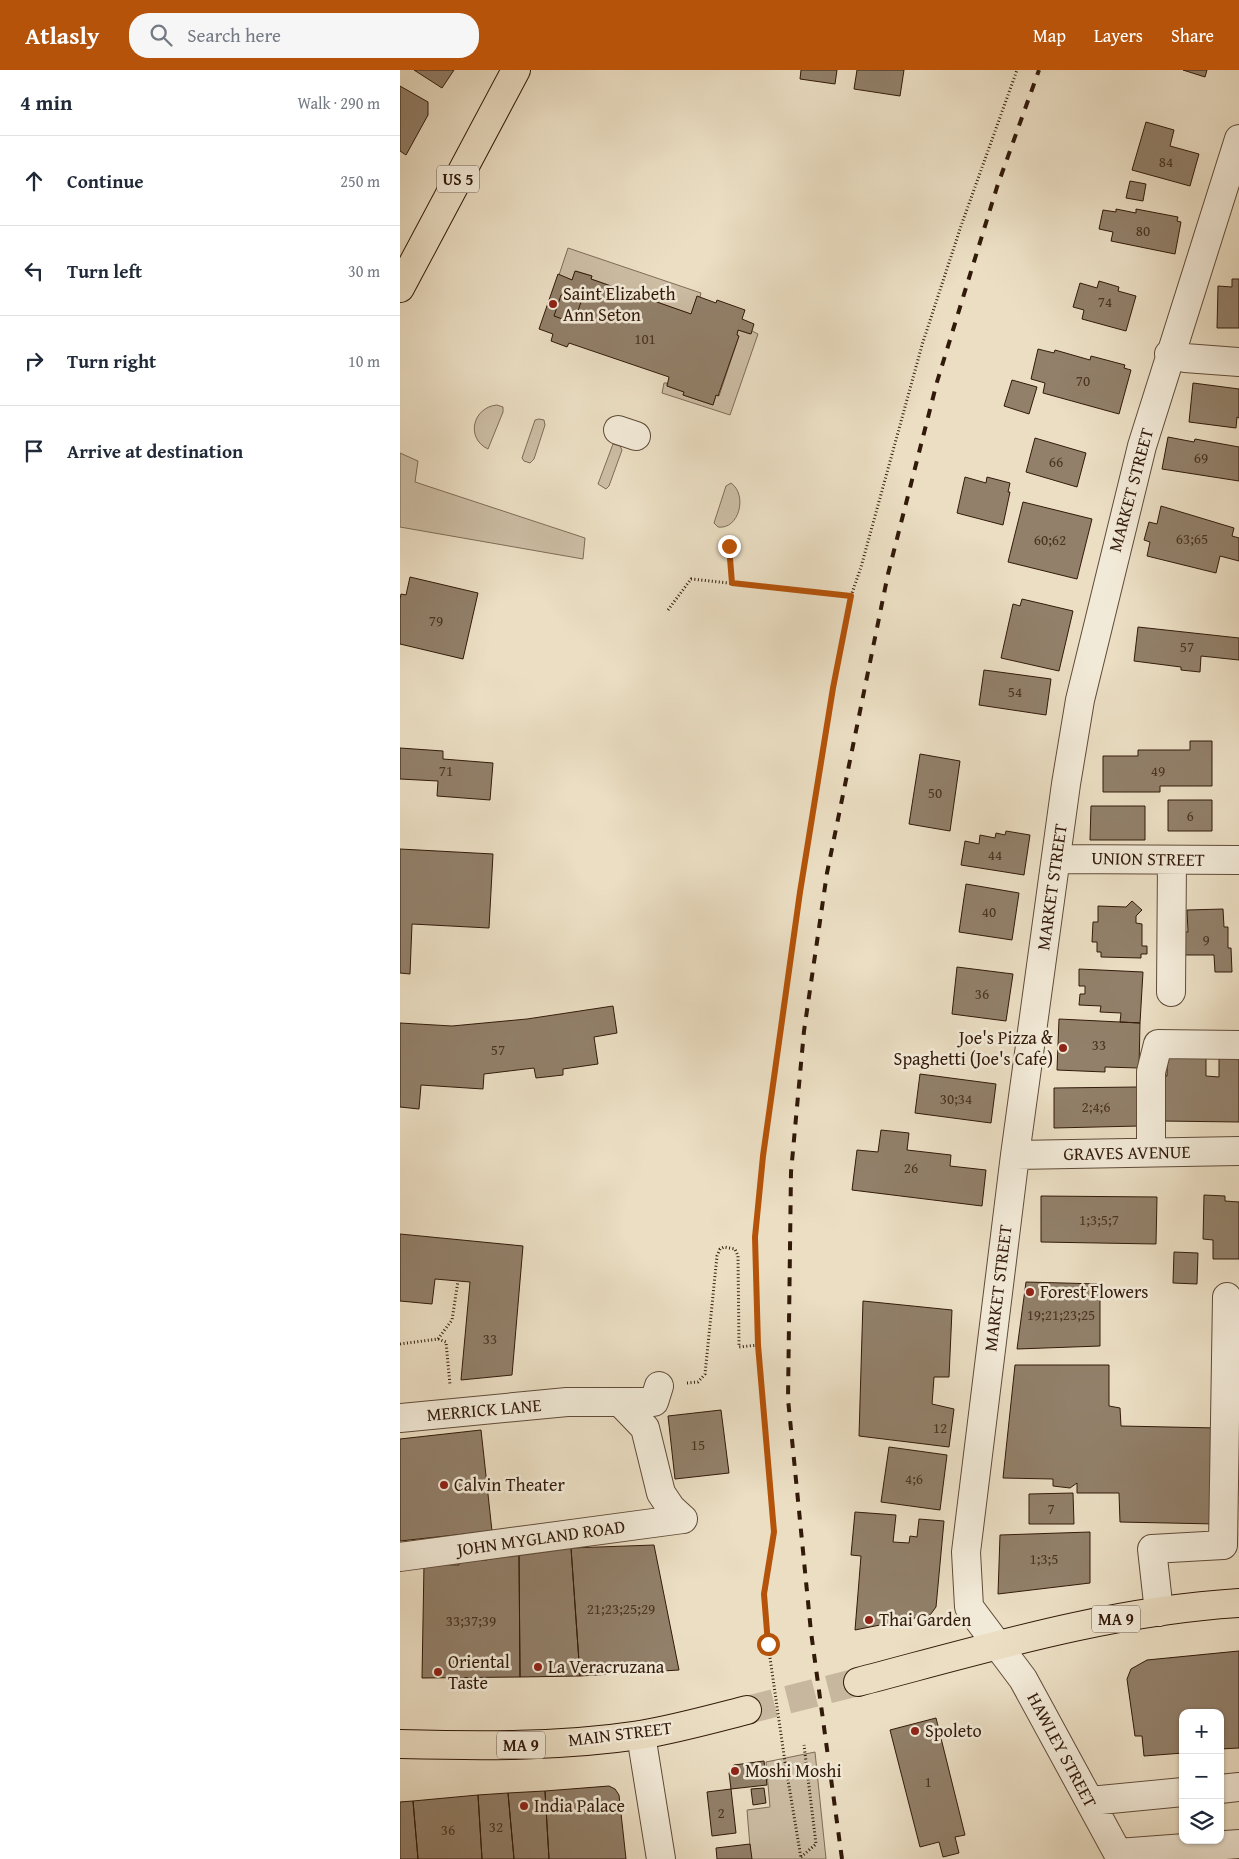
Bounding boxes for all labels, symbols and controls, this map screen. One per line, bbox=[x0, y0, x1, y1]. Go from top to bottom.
search box bbox=[129, 13, 479, 58]
text: Atlasly bbox=[25, 18, 99, 53]
icon: search bbox=[147, 21, 175, 49]
text: Search here bbox=[187, 21, 281, 49]
text: Map bbox=[1033, 22, 1066, 49]
text: Layers bbox=[1094, 22, 1143, 49]
text: Share bbox=[1171, 22, 1214, 49]
text: 4 min bbox=[20, 87, 72, 118]
text: Walk · 290 m bbox=[297, 91, 380, 115]
house number: 84 bbox=[1159, 151, 1173, 172]
road number: US 5 bbox=[437, 166, 479, 192]
icon: ahead bbox=[20, 167, 48, 195]
text: Continue bbox=[67, 167, 144, 195]
text: 250 m bbox=[340, 169, 380, 193]
house number: 80 bbox=[1136, 220, 1150, 241]
icon: left bbox=[20, 257, 48, 285]
text: Turn left bbox=[67, 257, 142, 285]
text: 30 m bbox=[348, 259, 380, 283]
place label: Saint Elizabeth Ann Seton bbox=[563, 280, 676, 328]
house number: 74 bbox=[1098, 291, 1112, 312]
marker: Saint Elizabeth Ann Seton bbox=[547, 298, 559, 310]
house number: 101 bbox=[634, 328, 656, 349]
icon: right bbox=[20, 347, 48, 375]
text: Turn right bbox=[67, 347, 156, 375]
text: 10 m bbox=[348, 349, 380, 373]
house number: 70 bbox=[1076, 370, 1090, 391]
street label: MARKET STREET bbox=[1101, 425, 1160, 555]
icon: arrive bbox=[20, 437, 48, 465]
text: Arrive at destination bbox=[67, 437, 243, 465]
house number: 69 bbox=[1194, 447, 1208, 468]
house number: 66 bbox=[1049, 451, 1063, 472]
house number: 63;65 bbox=[1176, 528, 1208, 549]
house number: 60;62 bbox=[1034, 529, 1066, 550]
route end bbox=[718, 535, 741, 558]
house number: 79 bbox=[429, 610, 443, 631]
house number: 57 bbox=[1180, 636, 1194, 657]
house number: 54 bbox=[1008, 681, 1022, 702]
house number: 71 bbox=[439, 760, 453, 781]
house number: 49 bbox=[1151, 760, 1165, 781]
house number: 50 bbox=[928, 782, 942, 803]
house number: 6 bbox=[1186, 805, 1194, 826]
street label: MARKET STREET bbox=[1029, 822, 1074, 952]
house number: 44 bbox=[988, 844, 1002, 865]
street label: UNION STREET bbox=[1091, 844, 1205, 873]
house number: 40 bbox=[982, 901, 996, 922]
house number: 9 bbox=[1202, 929, 1210, 950]
house number: 36 bbox=[975, 983, 989, 1004]
place label: Joe's Pizza & Spaghetti (Joe's Cafe) bbox=[894, 1024, 1054, 1072]
house number: 33 bbox=[1092, 1034, 1106, 1055]
house number: 57 bbox=[491, 1039, 505, 1060]
marker: Joe's Pizza & Spaghetti (Joe's Cafe) bbox=[1057, 1042, 1069, 1054]
house number: 30;34 bbox=[940, 1088, 972, 1109]
house number: 2;4;6 bbox=[1082, 1096, 1110, 1117]
street label: GRAVES AVENUE bbox=[1063, 1138, 1191, 1167]
house number: 26 bbox=[904, 1157, 918, 1178]
house number: 1;3;5;7 bbox=[1079, 1209, 1119, 1230]
street label: MARKET STREET bbox=[976, 1223, 1019, 1353]
place label: Forest Flowers bbox=[1040, 1278, 1149, 1305]
marker: Forest Flowers bbox=[1024, 1286, 1036, 1298]
house number: 19;21;23;25 bbox=[1027, 1304, 1095, 1325]
house number: 33 bbox=[483, 1328, 497, 1349]
street label: MERRICK LANE bbox=[425, 1391, 542, 1428]
house number: 12 bbox=[933, 1417, 947, 1438]
house number: 15 bbox=[691, 1434, 705, 1455]
house number: 4;6 bbox=[905, 1468, 923, 1489]
place label: Calvin Theater bbox=[454, 1471, 565, 1498]
marker: Calvin Theater bbox=[438, 1479, 450, 1491]
house number: 7 bbox=[1047, 1498, 1055, 1519]
street label: JOHN MYGLAND ROAD bbox=[453, 1512, 627, 1563]
house number: 1;3;5 bbox=[1030, 1548, 1058, 1569]
house number: 21;23;25;29 bbox=[587, 1598, 655, 1619]
place label: Thai Garden bbox=[879, 1606, 971, 1633]
road number: MA 9 bbox=[1092, 1606, 1140, 1632]
house number: 33;37;39 bbox=[446, 1610, 496, 1631]
marker: Thai Garden bbox=[863, 1614, 875, 1626]
route start bbox=[757, 1633, 780, 1656]
place label: Oriental Taste bbox=[448, 1648, 510, 1696]
place label: La Veracruzana bbox=[548, 1653, 665, 1680]
marker: La Veracruzana bbox=[532, 1661, 544, 1673]
marker: Oriental Taste bbox=[432, 1666, 444, 1678]
street label: HAWLEY STREET bbox=[1021, 1687, 1104, 1812]
map controls bbox=[1179, 1709, 1224, 1844]
button: + bbox=[1179, 1709, 1224, 1754]
street label: MAIN STREET bbox=[566, 1714, 673, 1753]
place label: Spoleto bbox=[925, 1717, 982, 1744]
marker: Spoleto bbox=[909, 1725, 921, 1737]
road number: MA 9 bbox=[497, 1732, 545, 1758]
button: − bbox=[1179, 1754, 1224, 1799]
place label: Moshi Moshi bbox=[745, 1757, 841, 1784]
marker: Moshi Moshi bbox=[729, 1765, 741, 1777]
house number: 1 bbox=[924, 1771, 932, 1792]
place label: India Palace bbox=[534, 1792, 625, 1819]
button: layers bbox=[1179, 1799, 1224, 1844]
marker: India Palace bbox=[518, 1800, 530, 1812]
house number: 2 bbox=[717, 1802, 725, 1823]
house number: 32 bbox=[489, 1816, 503, 1837]
house number: 36 bbox=[441, 1819, 455, 1840]

